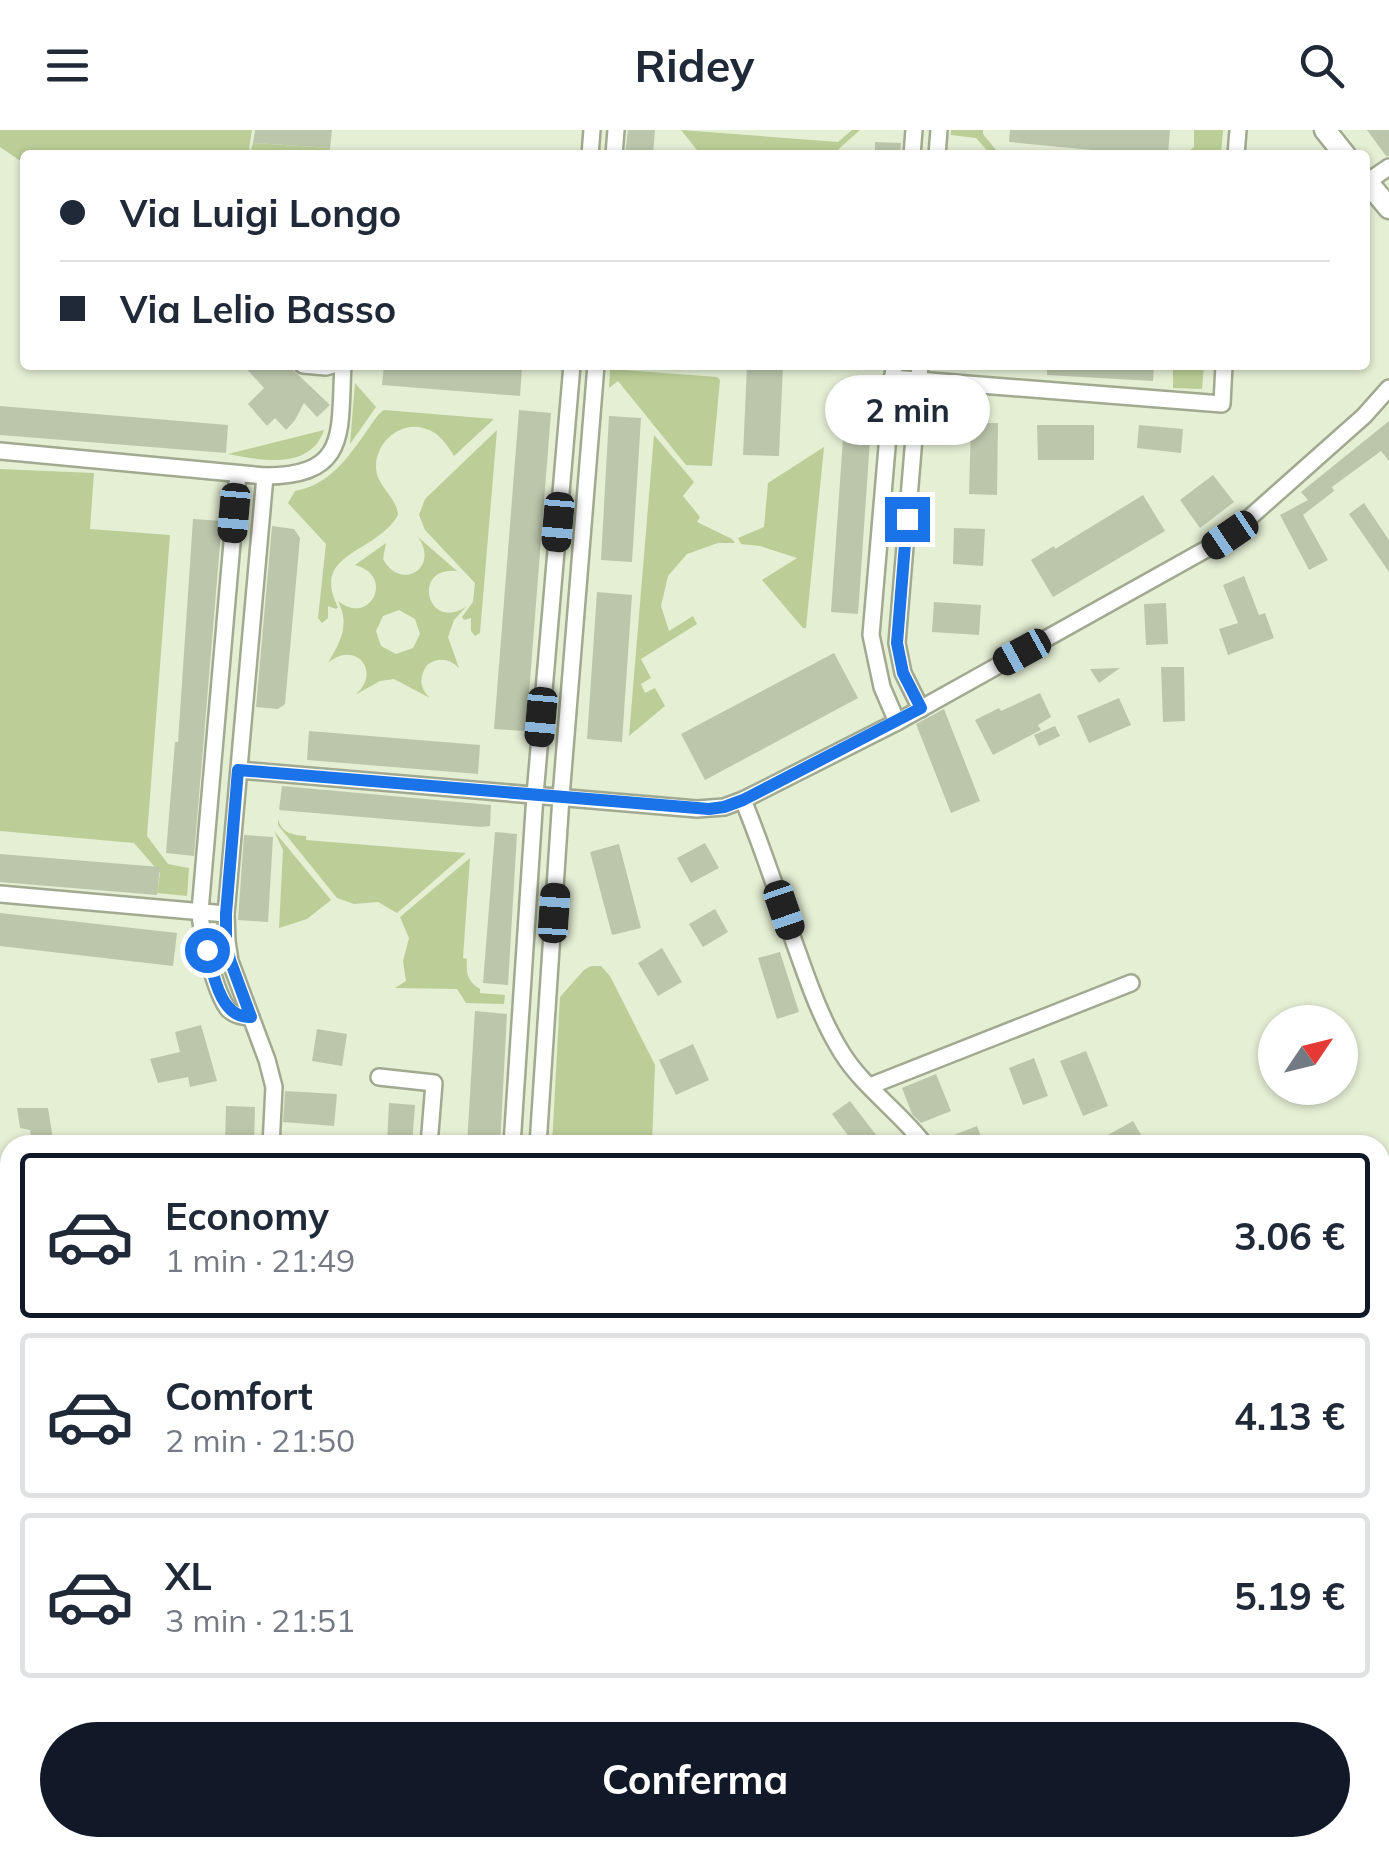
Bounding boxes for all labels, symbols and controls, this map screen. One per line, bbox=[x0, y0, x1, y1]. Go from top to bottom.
text: Ridey bbox=[635, 37, 754, 93]
icon: menu bbox=[40, 38, 95, 93]
icon: search bbox=[1294, 38, 1349, 93]
text: Via Luigi Longo bbox=[120, 189, 401, 237]
text: Via Lelio Basso bbox=[120, 285, 396, 333]
callout: 2 min bbox=[824, 374, 990, 444]
text: 2 min bbox=[865, 390, 950, 430]
car bbox=[216, 482, 252, 544]
car bbox=[540, 491, 576, 553]
route end bbox=[885, 497, 930, 542]
car bbox=[1197, 506, 1263, 564]
car bbox=[988, 624, 1056, 680]
car bbox=[523, 686, 559, 748]
car bbox=[760, 877, 808, 943]
car bbox=[537, 882, 571, 944]
route start bbox=[185, 928, 230, 973]
north arrow bbox=[1258, 1005, 1358, 1105]
map controls bbox=[1258, 1005, 1358, 1105]
icon: car bbox=[45, 1191, 135, 1281]
text: Economy bbox=[165, 1192, 329, 1240]
text: 3.06 € bbox=[1234, 1212, 1345, 1260]
text: 1 min · 21:49 bbox=[165, 1240, 355, 1280]
icon: car bbox=[45, 1371, 135, 1461]
text: Comfort bbox=[165, 1372, 313, 1420]
text: 4.13 € bbox=[1234, 1392, 1345, 1440]
text: 2 min · 21:50 bbox=[165, 1420, 355, 1460]
icon: car bbox=[45, 1551, 135, 1641]
text: XL bbox=[165, 1552, 212, 1600]
text: 5.19 € bbox=[1234, 1572, 1345, 1620]
text: 3 min · 21:51 bbox=[165, 1600, 355, 1640]
button: Conferma bbox=[40, 1722, 1350, 1837]

